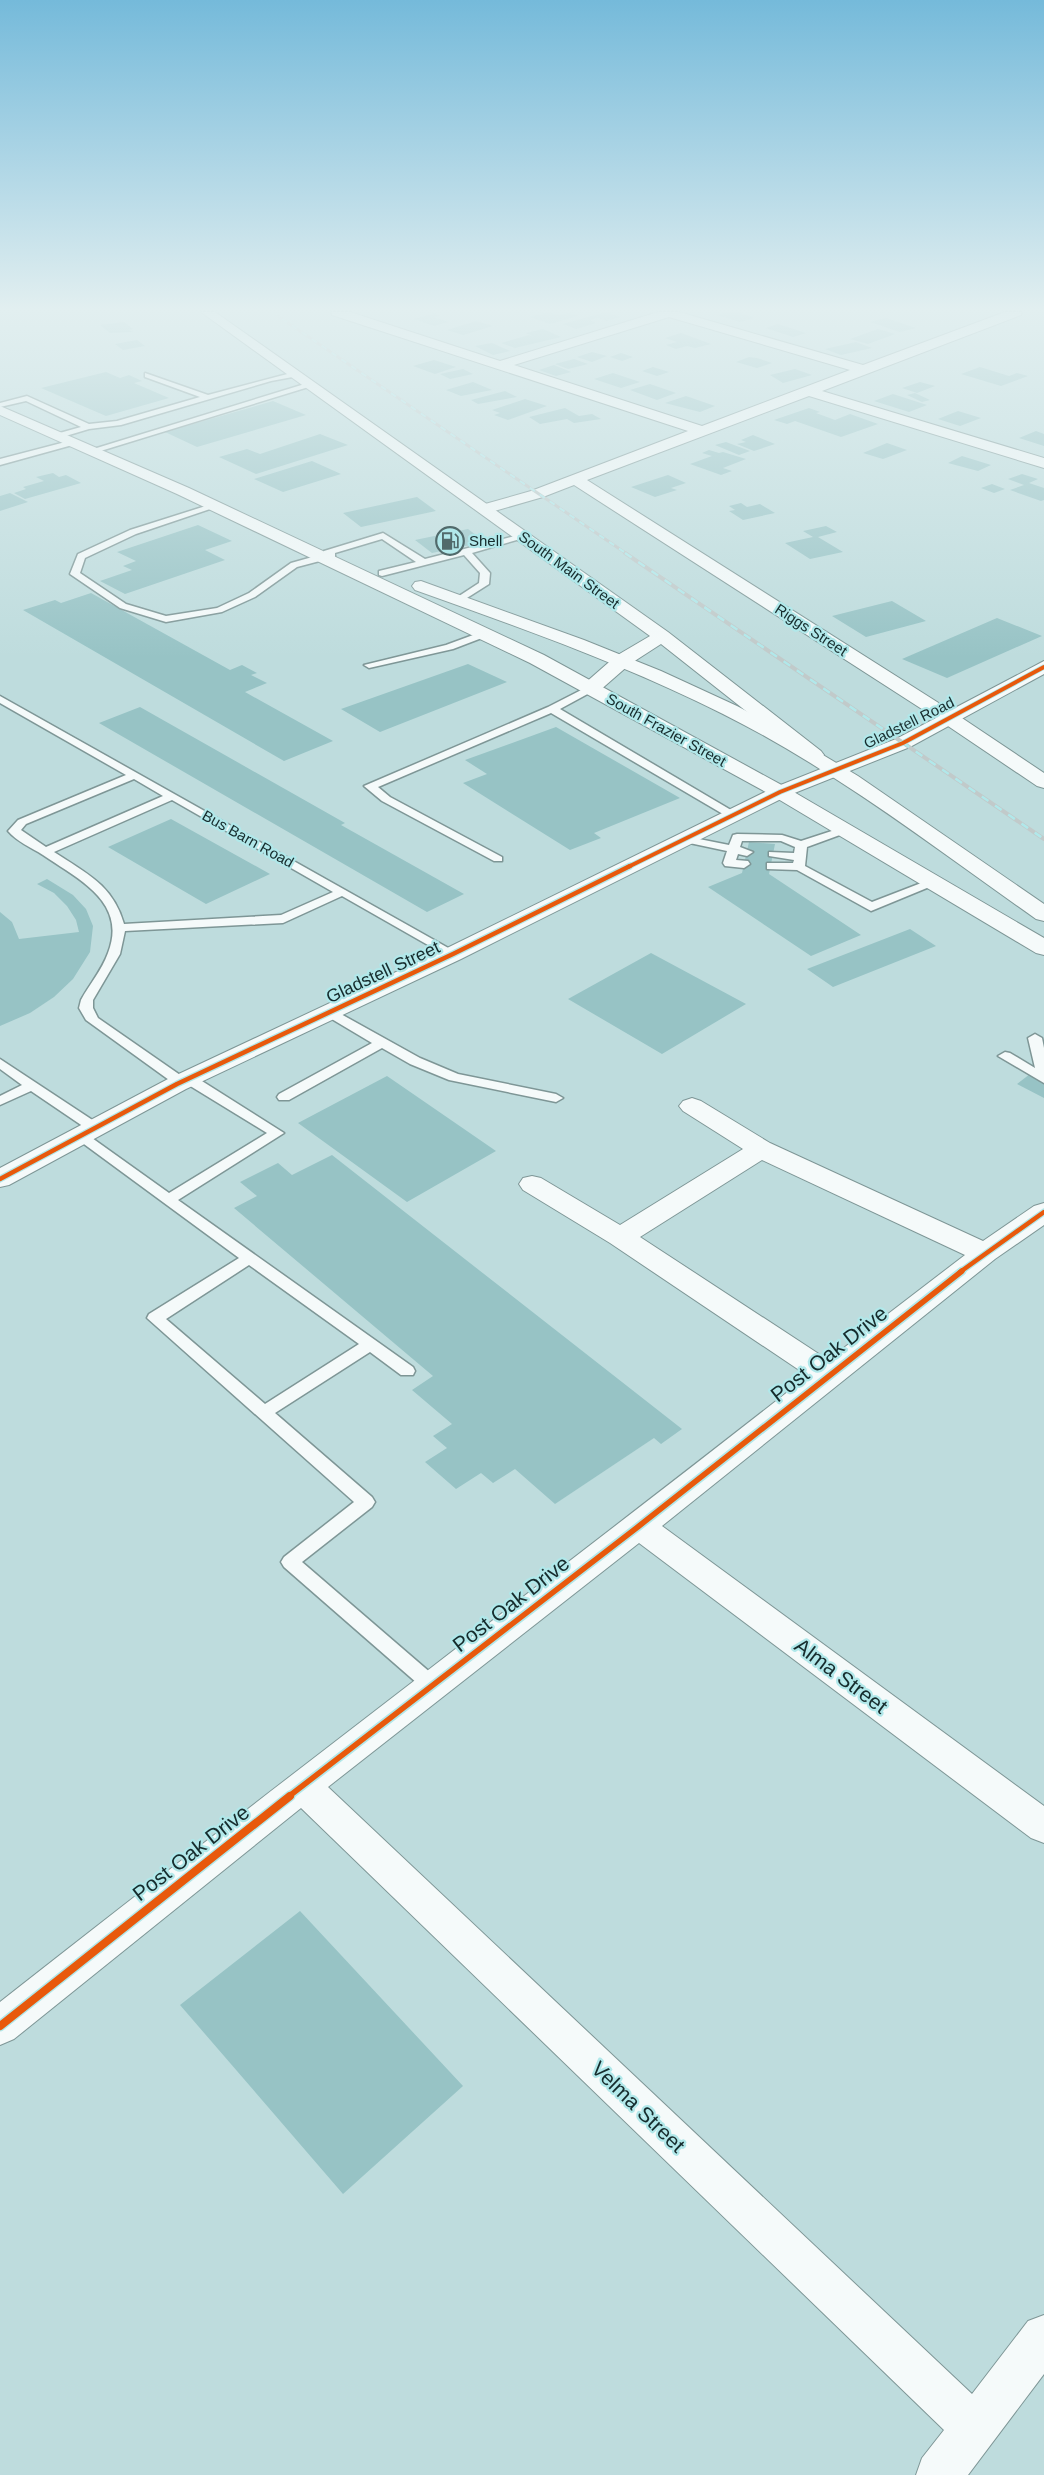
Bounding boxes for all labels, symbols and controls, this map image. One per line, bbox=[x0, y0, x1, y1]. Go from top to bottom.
fuel station icon: Shell bbox=[435, 526, 465, 556]
street label: South Main Street bbox=[516, 527, 624, 612]
place label: Shell bbox=[469, 532, 502, 549]
street label: Riggs Street bbox=[772, 600, 851, 660]
street label: South Frazier Street bbox=[603, 690, 730, 770]
street label: Gladstell Road bbox=[861, 693, 957, 752]
street label: Bus Barn Road bbox=[200, 806, 297, 871]
street label: Gladstell Street bbox=[323, 937, 443, 1007]
street label: Post Oak Drive bbox=[766, 1301, 891, 1406]
street label: Post Oak Drive bbox=[448, 1551, 573, 1656]
street label: Alma Street bbox=[791, 1633, 892, 1718]
street label: Post Oak Drive bbox=[128, 1800, 253, 1905]
street label: Velma Street bbox=[587, 2057, 690, 2157]

